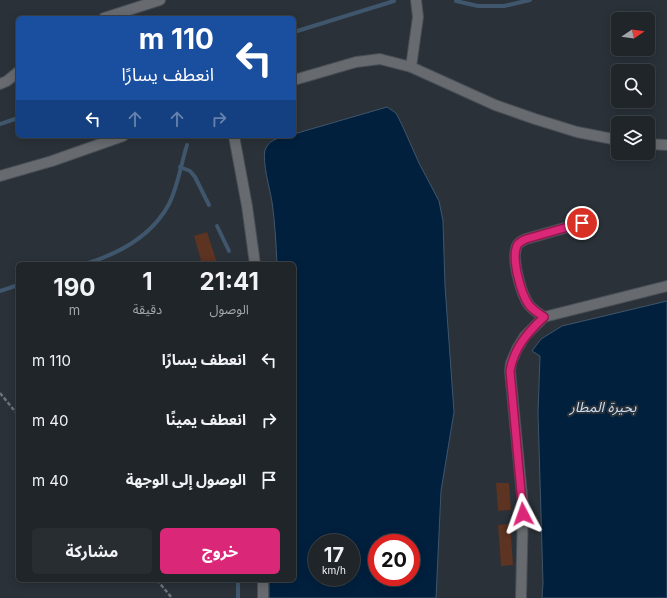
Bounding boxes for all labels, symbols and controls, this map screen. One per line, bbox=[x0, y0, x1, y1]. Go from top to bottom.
north arrow bbox=[611, 12, 655, 56]
map controls bbox=[611, 12, 655, 160]
text: 110 m bbox=[139, 22, 214, 56]
icon: left bbox=[228, 32, 280, 84]
text: انعطف يسارًا bbox=[122, 64, 214, 85]
button: search bbox=[611, 64, 655, 108]
icon: left bbox=[82, 108, 104, 130]
icon: ahead bbox=[124, 108, 146, 130]
icon: ahead bbox=[166, 108, 188, 130]
icon: right bbox=[208, 108, 230, 130]
button: layers bbox=[611, 116, 655, 160]
pin bbox=[565, 206, 599, 240]
icon: arrive bbox=[571, 212, 593, 234]
text: 1 bbox=[142, 267, 153, 296]
text: 21:41 bbox=[200, 267, 259, 296]
text: 190 bbox=[53, 273, 95, 302]
text: دقيقة bbox=[133, 301, 162, 317]
text: الوصول bbox=[209, 301, 249, 317]
text: m bbox=[69, 302, 80, 318]
icon: left bbox=[258, 349, 280, 371]
text: انعطف يسارًا bbox=[162, 350, 246, 369]
text: 110 m bbox=[32, 351, 71, 370]
water label: بحيرة المطار bbox=[569, 398, 637, 416]
icon: right bbox=[258, 409, 280, 431]
text: انعطف يمينًا bbox=[166, 410, 246, 429]
text: 40 m bbox=[32, 411, 69, 430]
icon: arrive bbox=[258, 469, 280, 491]
text: الوصول إلى الوجهة bbox=[126, 470, 246, 489]
text: 40 m bbox=[32, 471, 69, 490]
position arrow bbox=[502, 493, 544, 535]
button: مشاركة bbox=[32, 528, 152, 574]
button: خروج bbox=[160, 528, 280, 574]
speed limit sign: 20 bbox=[368, 534, 420, 586]
text: 17 bbox=[324, 543, 344, 567]
text: km/h bbox=[322, 564, 346, 576]

